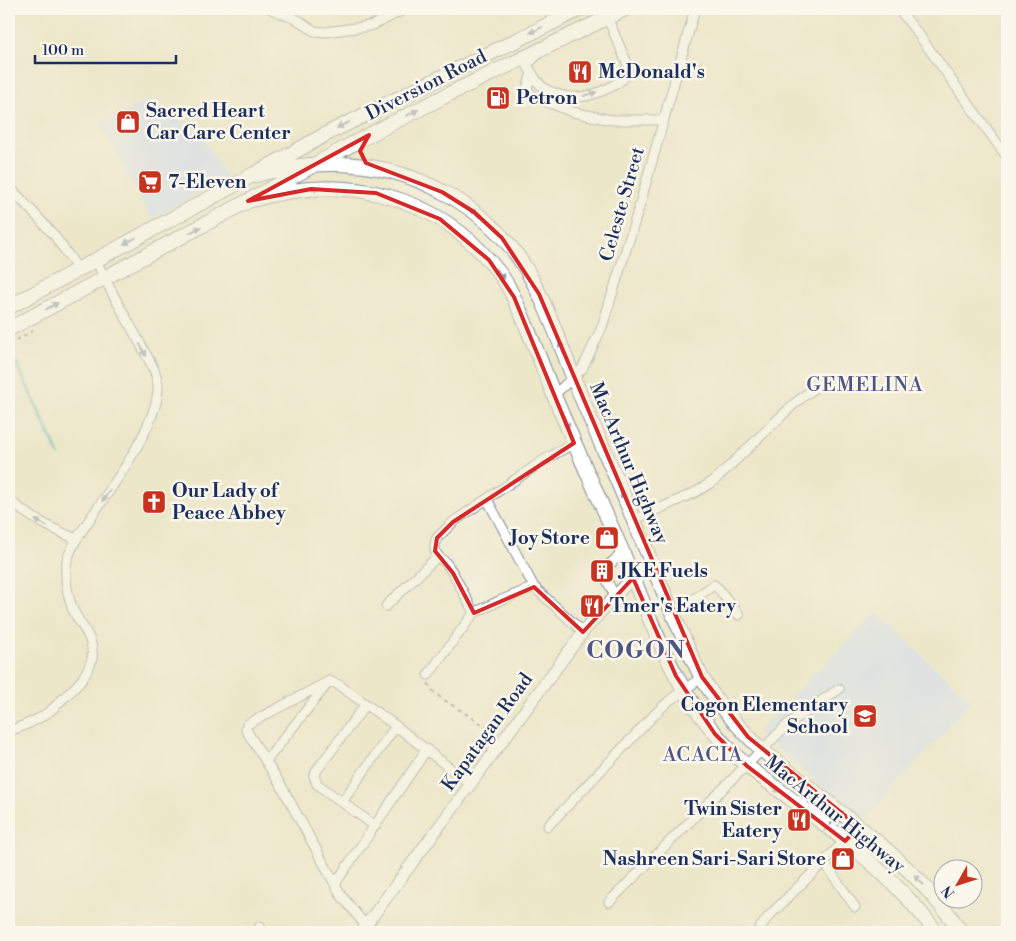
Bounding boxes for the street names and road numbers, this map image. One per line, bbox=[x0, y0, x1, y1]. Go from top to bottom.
street label: Diversion Road bbox=[361, 44, 491, 126]
street label: Celeste Street bbox=[594, 144, 650, 264]
street label: MacArthur Highway bbox=[584, 378, 674, 548]
street label: Kapatagan Road bbox=[436, 668, 538, 796]
street label: MacArthur Highway bbox=[760, 750, 911, 878]

